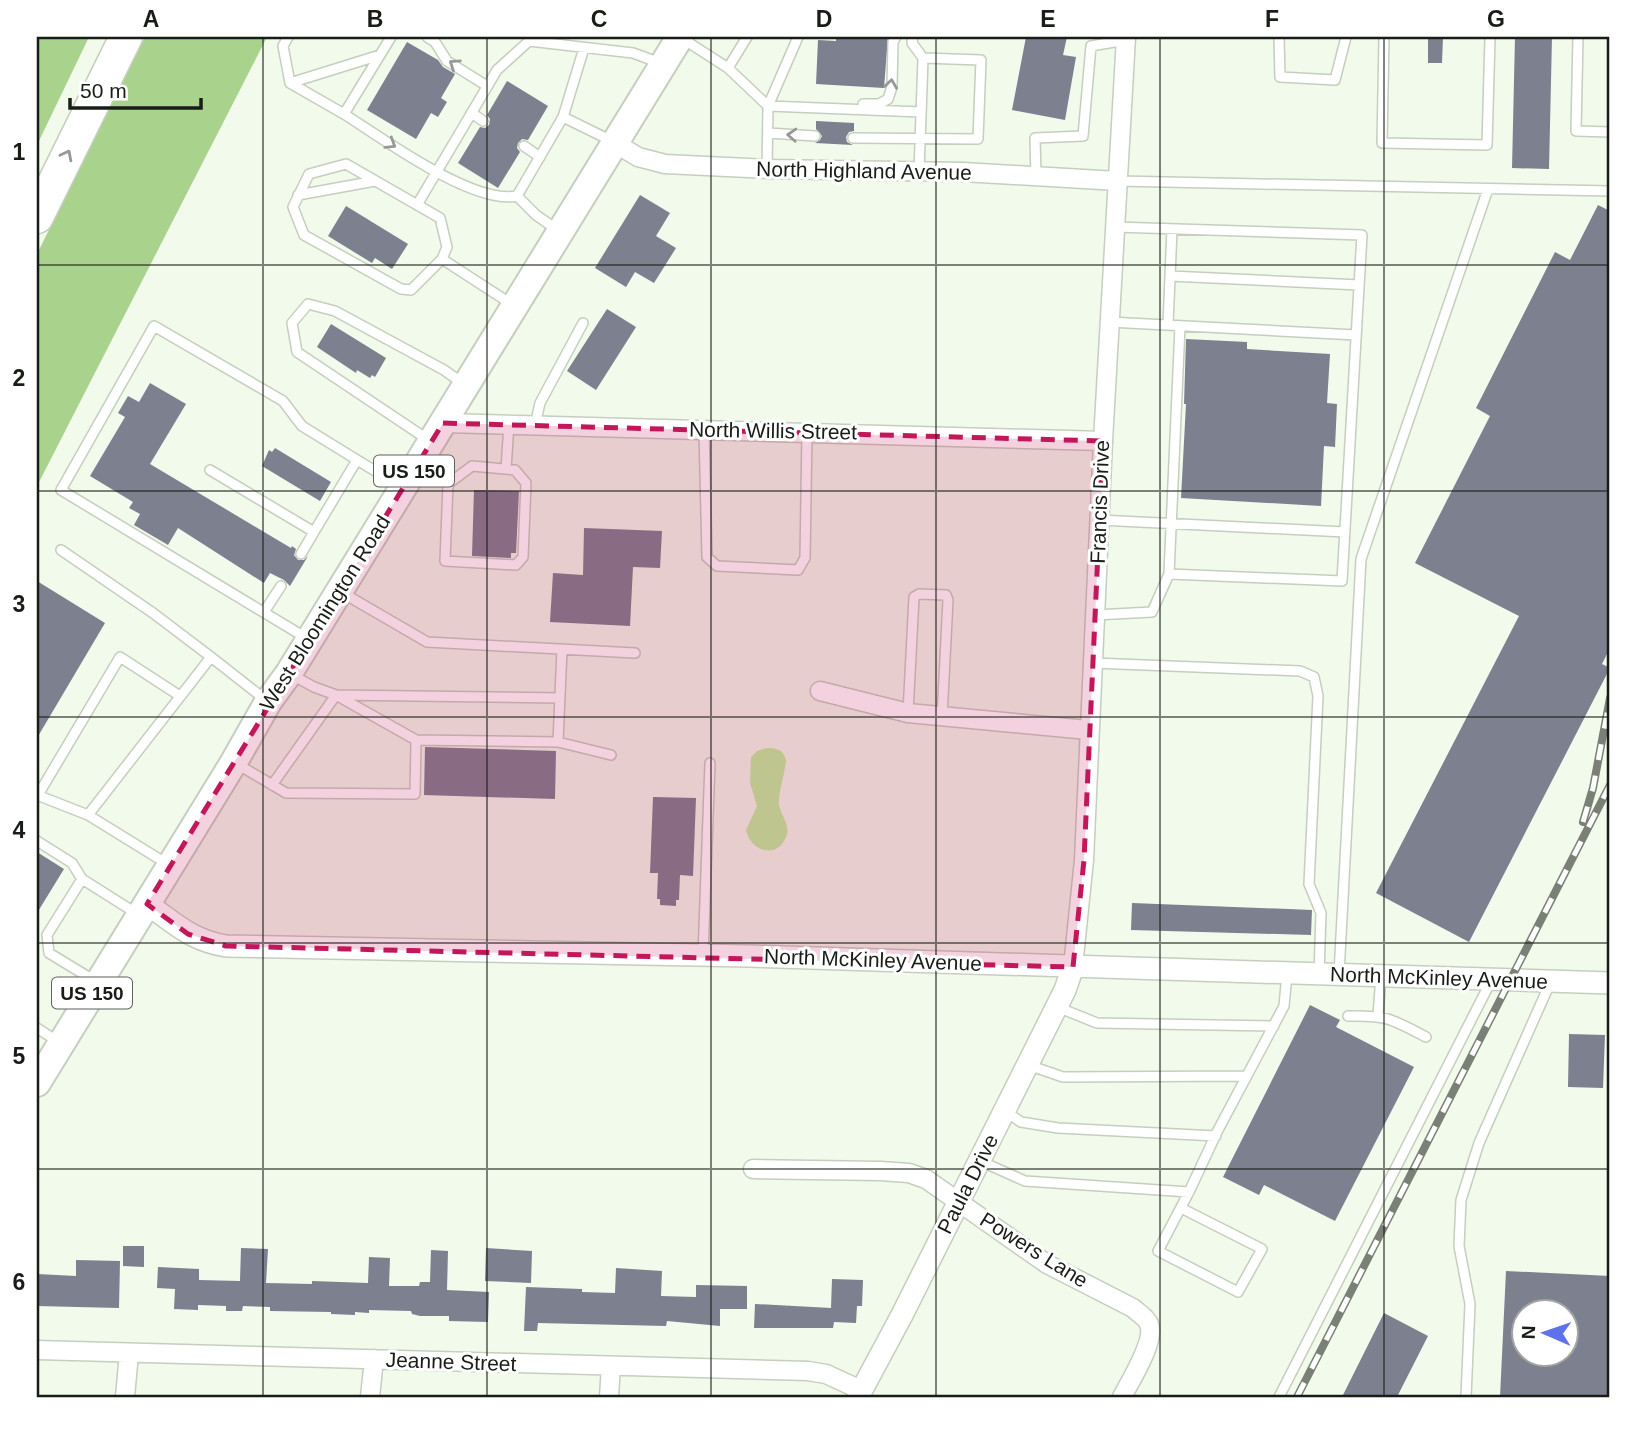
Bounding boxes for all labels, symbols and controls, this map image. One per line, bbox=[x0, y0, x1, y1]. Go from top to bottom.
text: A bbox=[143, 6, 159, 32]
text: B bbox=[367, 6, 383, 32]
text: C bbox=[591, 6, 607, 32]
text: D bbox=[816, 6, 832, 32]
text: E bbox=[1040, 6, 1056, 32]
text: F bbox=[1265, 6, 1279, 32]
text: G bbox=[1487, 6, 1505, 32]
one-way arrow bbox=[449, 60, 462, 72]
scale bar bbox=[70, 66, 201, 110]
one-way arrow bbox=[883, 78, 898, 90]
text: 50 m bbox=[80, 79, 127, 102]
one-way arrow bbox=[786, 127, 797, 142]
one-way arrow bbox=[383, 135, 396, 148]
text: 1 bbox=[13, 139, 26, 165]
one-way arrow bbox=[59, 150, 73, 162]
street label: North Highland Avenue bbox=[756, 157, 972, 184]
text: 2 bbox=[13, 365, 25, 391]
street label: North Willis Street bbox=[689, 418, 857, 443]
street label: Francis Drive bbox=[1086, 440, 1113, 564]
road number: US 150 bbox=[374, 456, 454, 486]
street label: West Bloomington Road bbox=[255, 511, 394, 715]
text: 3 bbox=[13, 591, 25, 617]
text: 4 bbox=[13, 817, 26, 843]
street label: North McKinley Avenue bbox=[764, 944, 982, 975]
street label: North McKinley Avenue bbox=[1330, 962, 1548, 993]
road number: US 150 bbox=[52, 978, 132, 1009]
text: 5 bbox=[13, 1043, 26, 1069]
street label: Paula Drive bbox=[933, 1130, 1002, 1237]
street label: Powers Lane bbox=[976, 1207, 1092, 1292]
text: 6 bbox=[13, 1269, 25, 1295]
north arrow bbox=[1510, 1298, 1580, 1368]
text: N bbox=[1518, 1325, 1539, 1340]
street label: Jeanne Street bbox=[385, 1348, 517, 1375]

